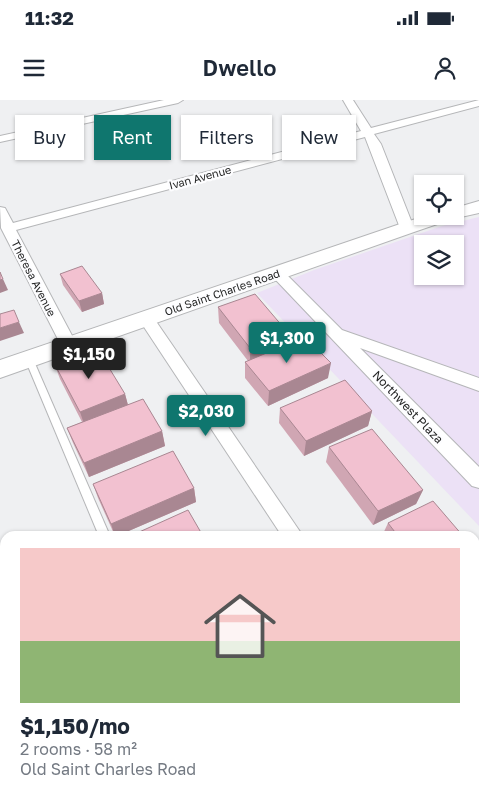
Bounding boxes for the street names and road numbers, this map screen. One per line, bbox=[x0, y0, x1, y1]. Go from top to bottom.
street label: Ivan Avenue bbox=[167, 162, 233, 192]
street label: Theresa Avenue bbox=[9, 238, 59, 318]
street label: Old Saint Charles Road bbox=[163, 266, 281, 318]
street label: Northwest Plaza bbox=[369, 367, 447, 447]

